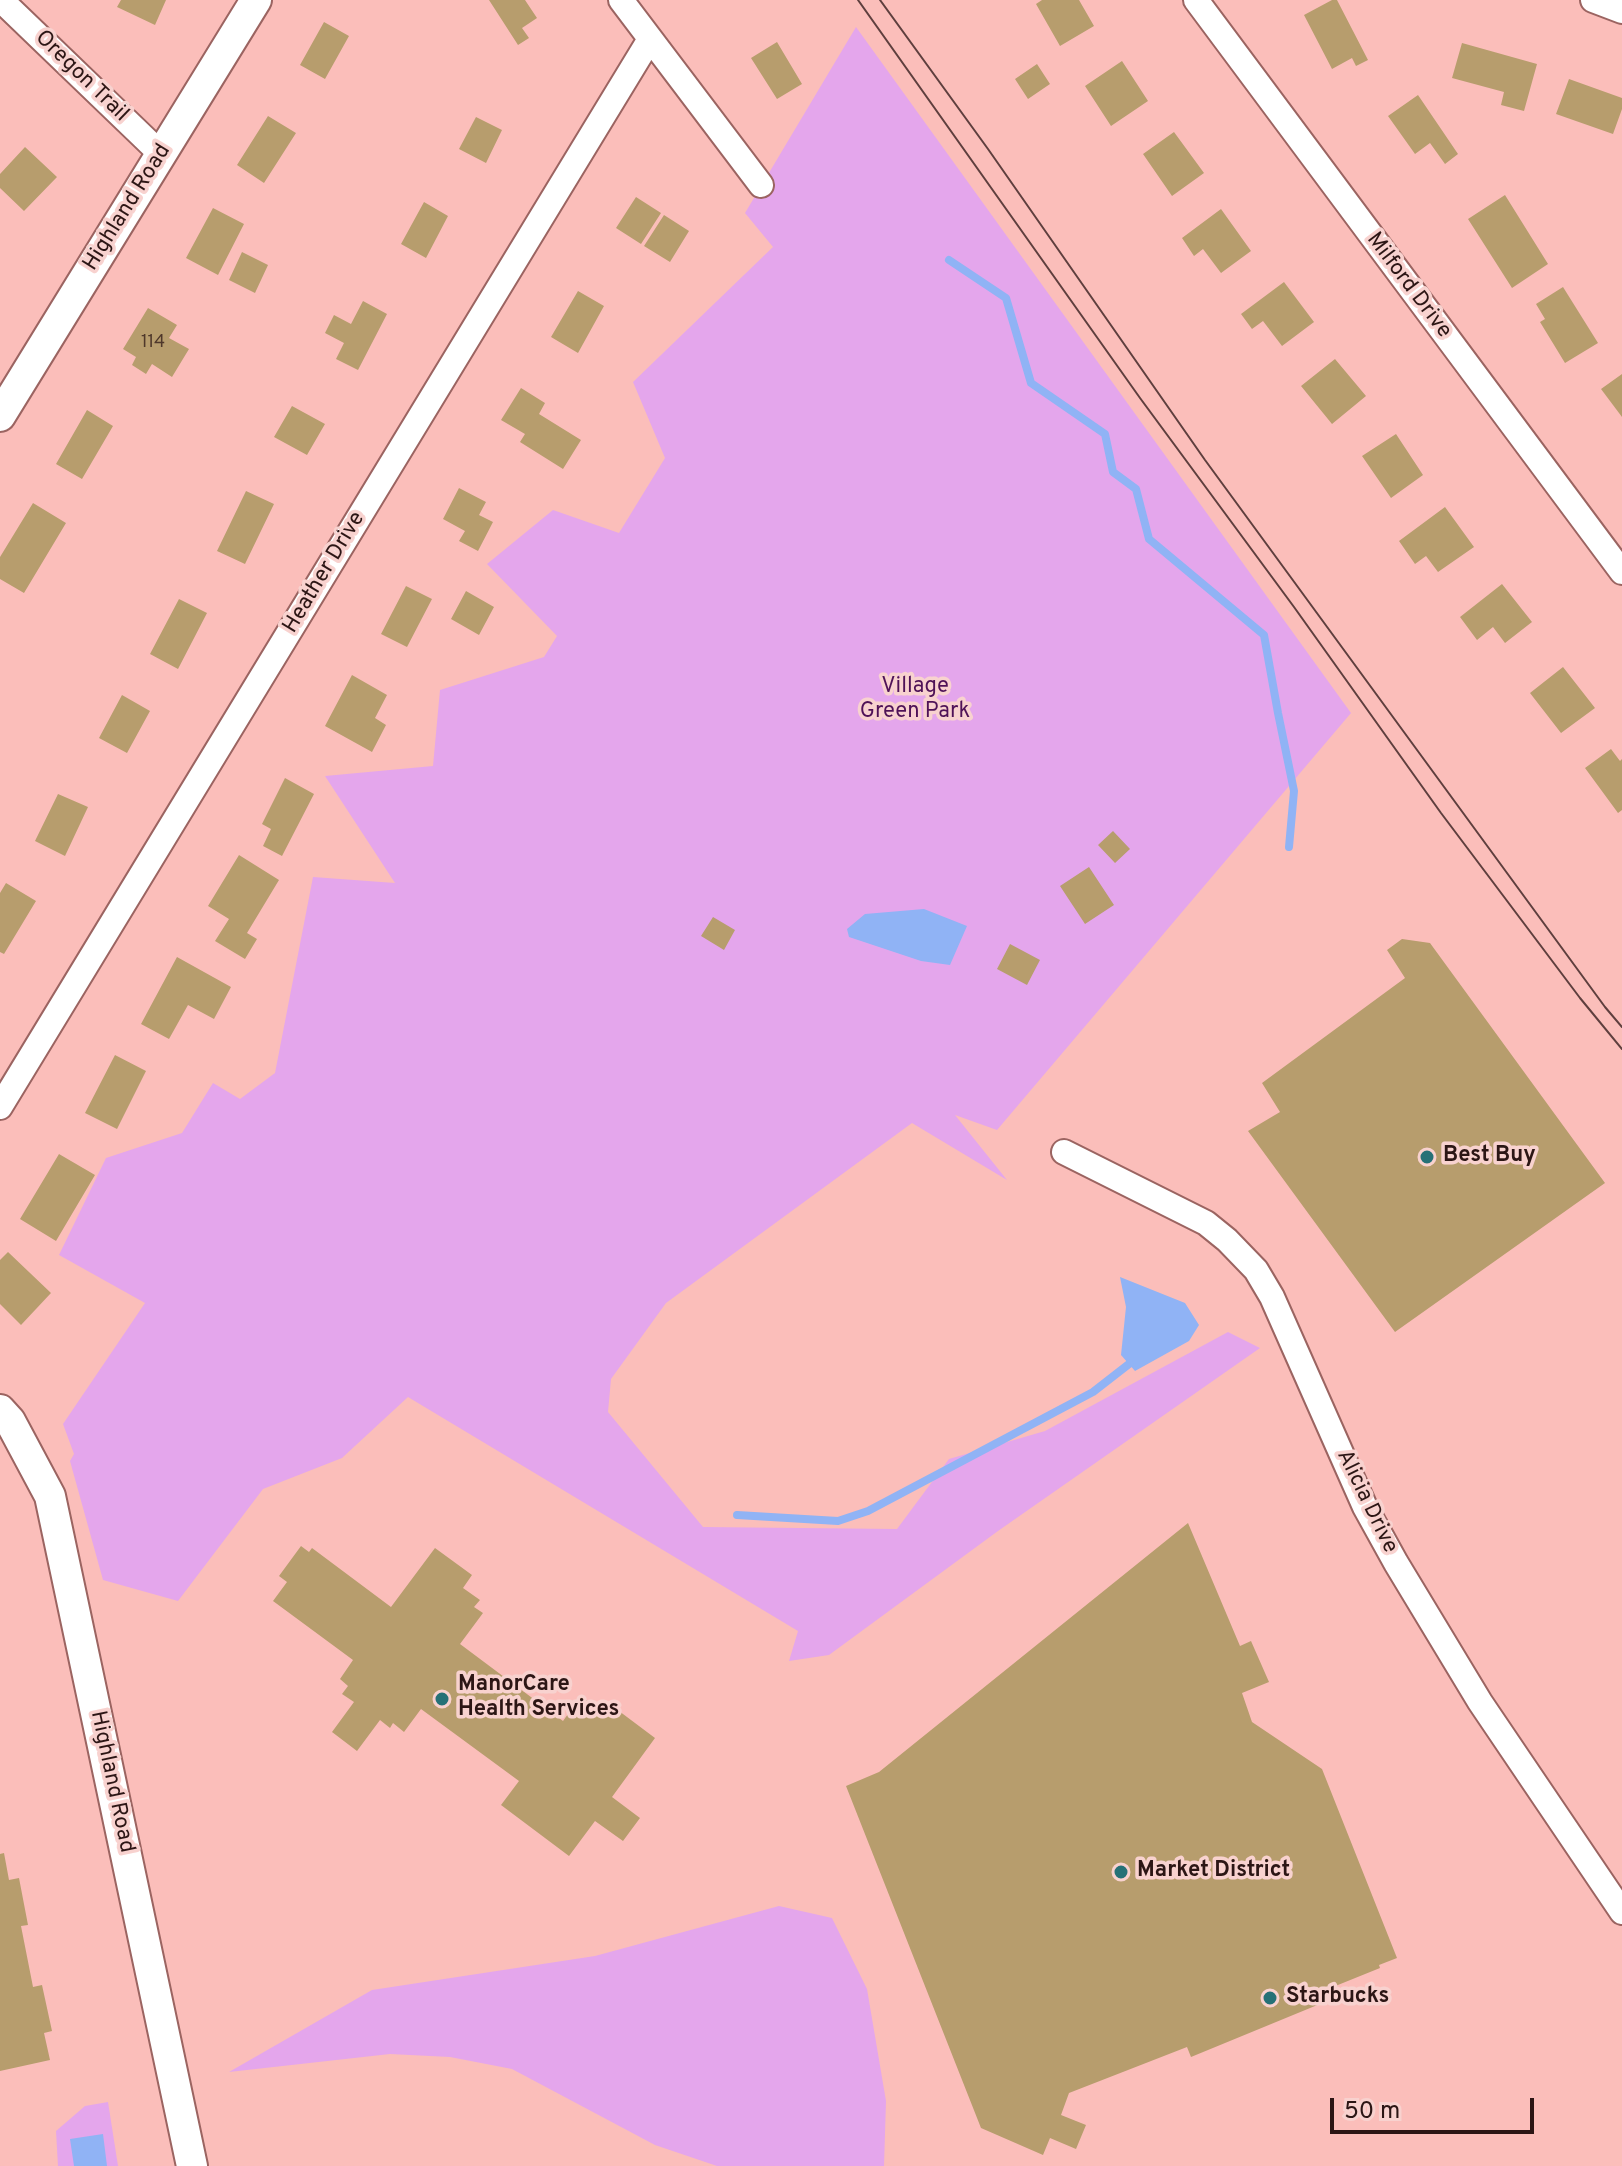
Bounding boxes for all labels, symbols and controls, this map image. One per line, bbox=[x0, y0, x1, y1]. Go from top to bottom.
street label: Oregon Trail bbox=[29, 26, 133, 128]
street label: Highland Road bbox=[79, 140, 177, 276]
street label: Milford Drive bbox=[1360, 228, 1456, 344]
house number: 114 bbox=[141, 332, 165, 354]
street label: Heather Drive bbox=[278, 508, 372, 638]
park label: Village Green Park bbox=[860, 675, 970, 726]
place label: Best Buy bbox=[1443, 1144, 1536, 1170]
marker: Best Buy bbox=[1418, 1148, 1436, 1166]
street label: Alicia Drive bbox=[1330, 1446, 1402, 1558]
place label: ManorCare Health Services bbox=[458, 1673, 619, 1724]
marker: ManorCare Health Services bbox=[433, 1690, 451, 1708]
street label: Highland Road bbox=[83, 1709, 139, 1855]
place label: Market District bbox=[1137, 1859, 1290, 1885]
marker: Market District bbox=[1112, 1863, 1130, 1881]
place label: Starbucks bbox=[1286, 1985, 1389, 2011]
marker: Starbucks bbox=[1261, 1989, 1279, 2007]
scale bar bbox=[1334, 2082, 1538, 2132]
text: 50 m bbox=[1344, 2097, 1400, 2127]

